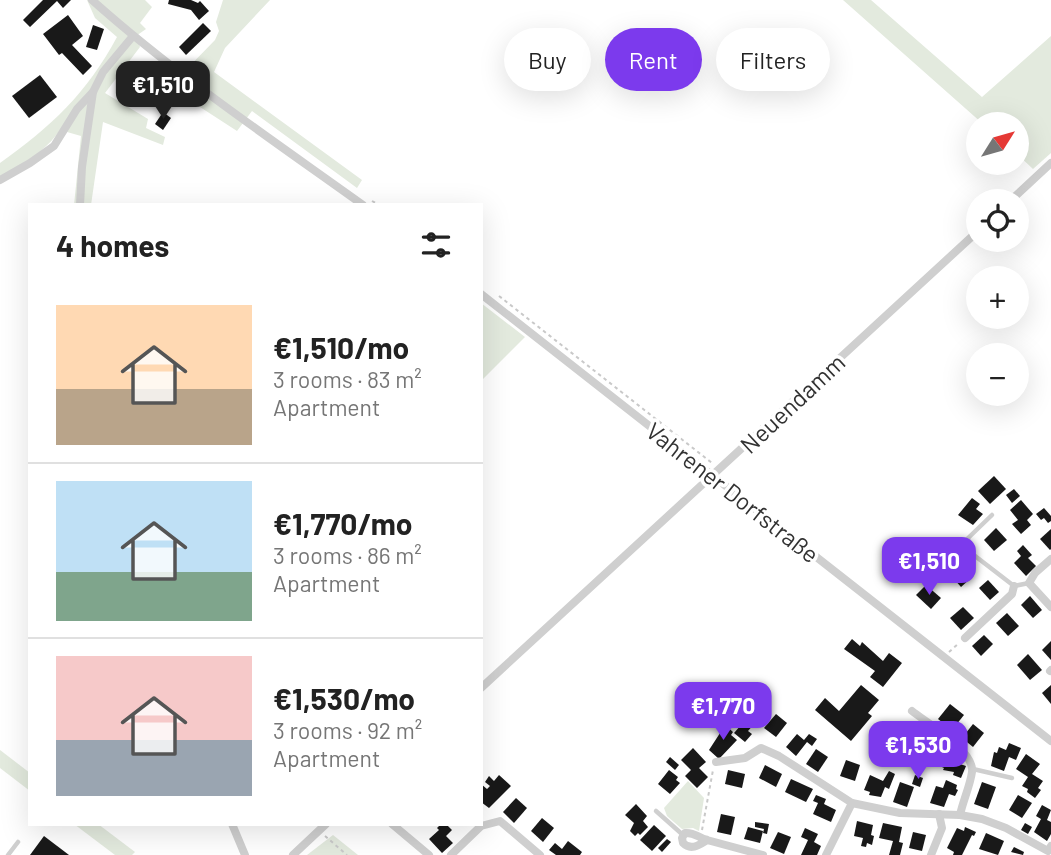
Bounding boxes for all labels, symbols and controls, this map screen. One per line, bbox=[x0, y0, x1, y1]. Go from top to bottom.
chip: Buy bbox=[504, 28, 591, 91]
chip: Rent bbox=[605, 28, 702, 91]
chip: Filters bbox=[716, 28, 830, 91]
pin: €1,510 bbox=[106, 61, 220, 121]
text: €1,510 bbox=[132, 70, 194, 98]
north arrow bbox=[966, 112, 1029, 175]
map controls bbox=[966, 112, 1029, 406]
button: locate bbox=[966, 189, 1029, 252]
icon: filters bbox=[417, 226, 455, 264]
text: 4 homes bbox=[56, 227, 169, 263]
button: + bbox=[966, 266, 1029, 329]
text: €1,510/mo bbox=[273, 329, 409, 365]
icon: home bbox=[112, 333, 196, 417]
button: − bbox=[966, 343, 1029, 406]
street label: Neuendamm bbox=[734, 347, 850, 459]
text: 3 rooms · 83 m² bbox=[273, 365, 422, 393]
text: Apartment bbox=[273, 393, 380, 421]
street label: Vahrener Dorfstraße bbox=[641, 416, 825, 568]
text: €1,770/mo bbox=[273, 505, 412, 541]
icon: home bbox=[112, 509, 196, 593]
pin: €1,510 bbox=[872, 538, 986, 597]
text: 3 rooms · 86 m² bbox=[273, 541, 422, 569]
text: €1,510 bbox=[898, 546, 960, 574]
text: Apartment bbox=[273, 569, 380, 597]
text: €1,530/mo bbox=[273, 680, 415, 716]
pin: €1,770 bbox=[666, 682, 780, 742]
icon: home bbox=[112, 684, 196, 768]
text: €1,770 bbox=[691, 691, 755, 719]
text: 3 rooms · 92 m² bbox=[273, 716, 422, 744]
pin: €1,530 bbox=[861, 722, 975, 781]
text: €1,530 bbox=[885, 730, 951, 758]
text: Apartment bbox=[273, 744, 380, 772]

